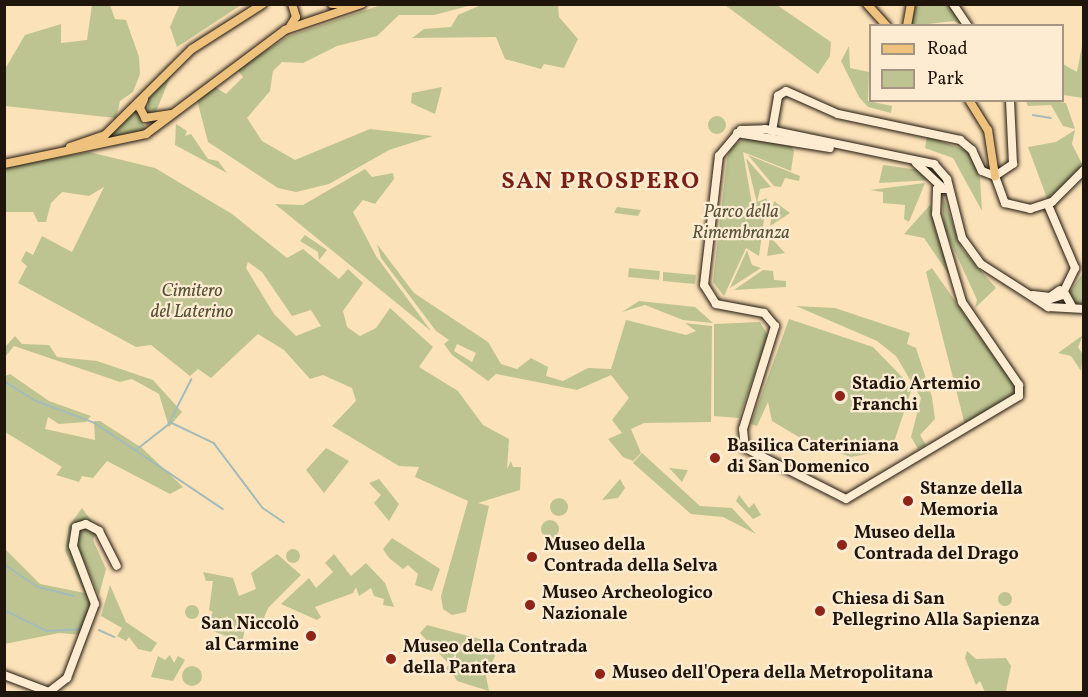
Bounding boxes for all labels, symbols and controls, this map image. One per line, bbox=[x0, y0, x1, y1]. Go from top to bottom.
legend bbox=[869, 24, 1064, 102]
text: Road bbox=[927, 37, 968, 62]
text: Park bbox=[927, 67, 964, 92]
district label: SAN PROSPERO bbox=[501, 169, 701, 197]
park label: Parco della Rimembranza bbox=[692, 203, 790, 246]
park label: Cimitero del Laterino bbox=[151, 282, 233, 324]
place label: Stadio Artemio Franchi bbox=[852, 375, 980, 418]
marker: Stadio Artemio Franchi bbox=[833, 389, 847, 403]
place label: Basilica Cateriniana di San Domenico bbox=[727, 437, 899, 480]
marker: Basilica Cateriniana di San Domenico bbox=[708, 451, 722, 465]
place label: Stanze della Memoria bbox=[920, 480, 1023, 522]
marker: Stanze della Memoria bbox=[901, 494, 915, 508]
place label: Museo della Contrada del Drago bbox=[854, 524, 1019, 566]
place label: Museo della Contrada della Selva bbox=[544, 536, 718, 578]
marker: Museo della Contrada del Drago bbox=[835, 538, 849, 552]
marker: Museo della Contrada della Selva bbox=[525, 550, 539, 564]
place label: Museo Archeologico Nazionale bbox=[542, 584, 713, 626]
place label: Chiesa di San Pellegrino Alla Sapienza bbox=[832, 590, 1040, 632]
marker: Museo Archeologico Nazionale bbox=[523, 598, 537, 612]
marker: Chiesa di San Pellegrino Alla Sapienza bbox=[813, 604, 827, 618]
place label: San Niccolò al Carmine bbox=[201, 615, 299, 658]
marker: San Niccolò al Carmine bbox=[304, 629, 318, 643]
place label: Museo della Contrada della Pantera bbox=[403, 638, 588, 680]
marker: Museo della Contrada della Pantera bbox=[384, 652, 398, 666]
place label: Museo dell'Opera della Metropolitana bbox=[612, 663, 933, 685]
marker: Museo dell'Opera della Metropolitana bbox=[593, 667, 607, 681]

